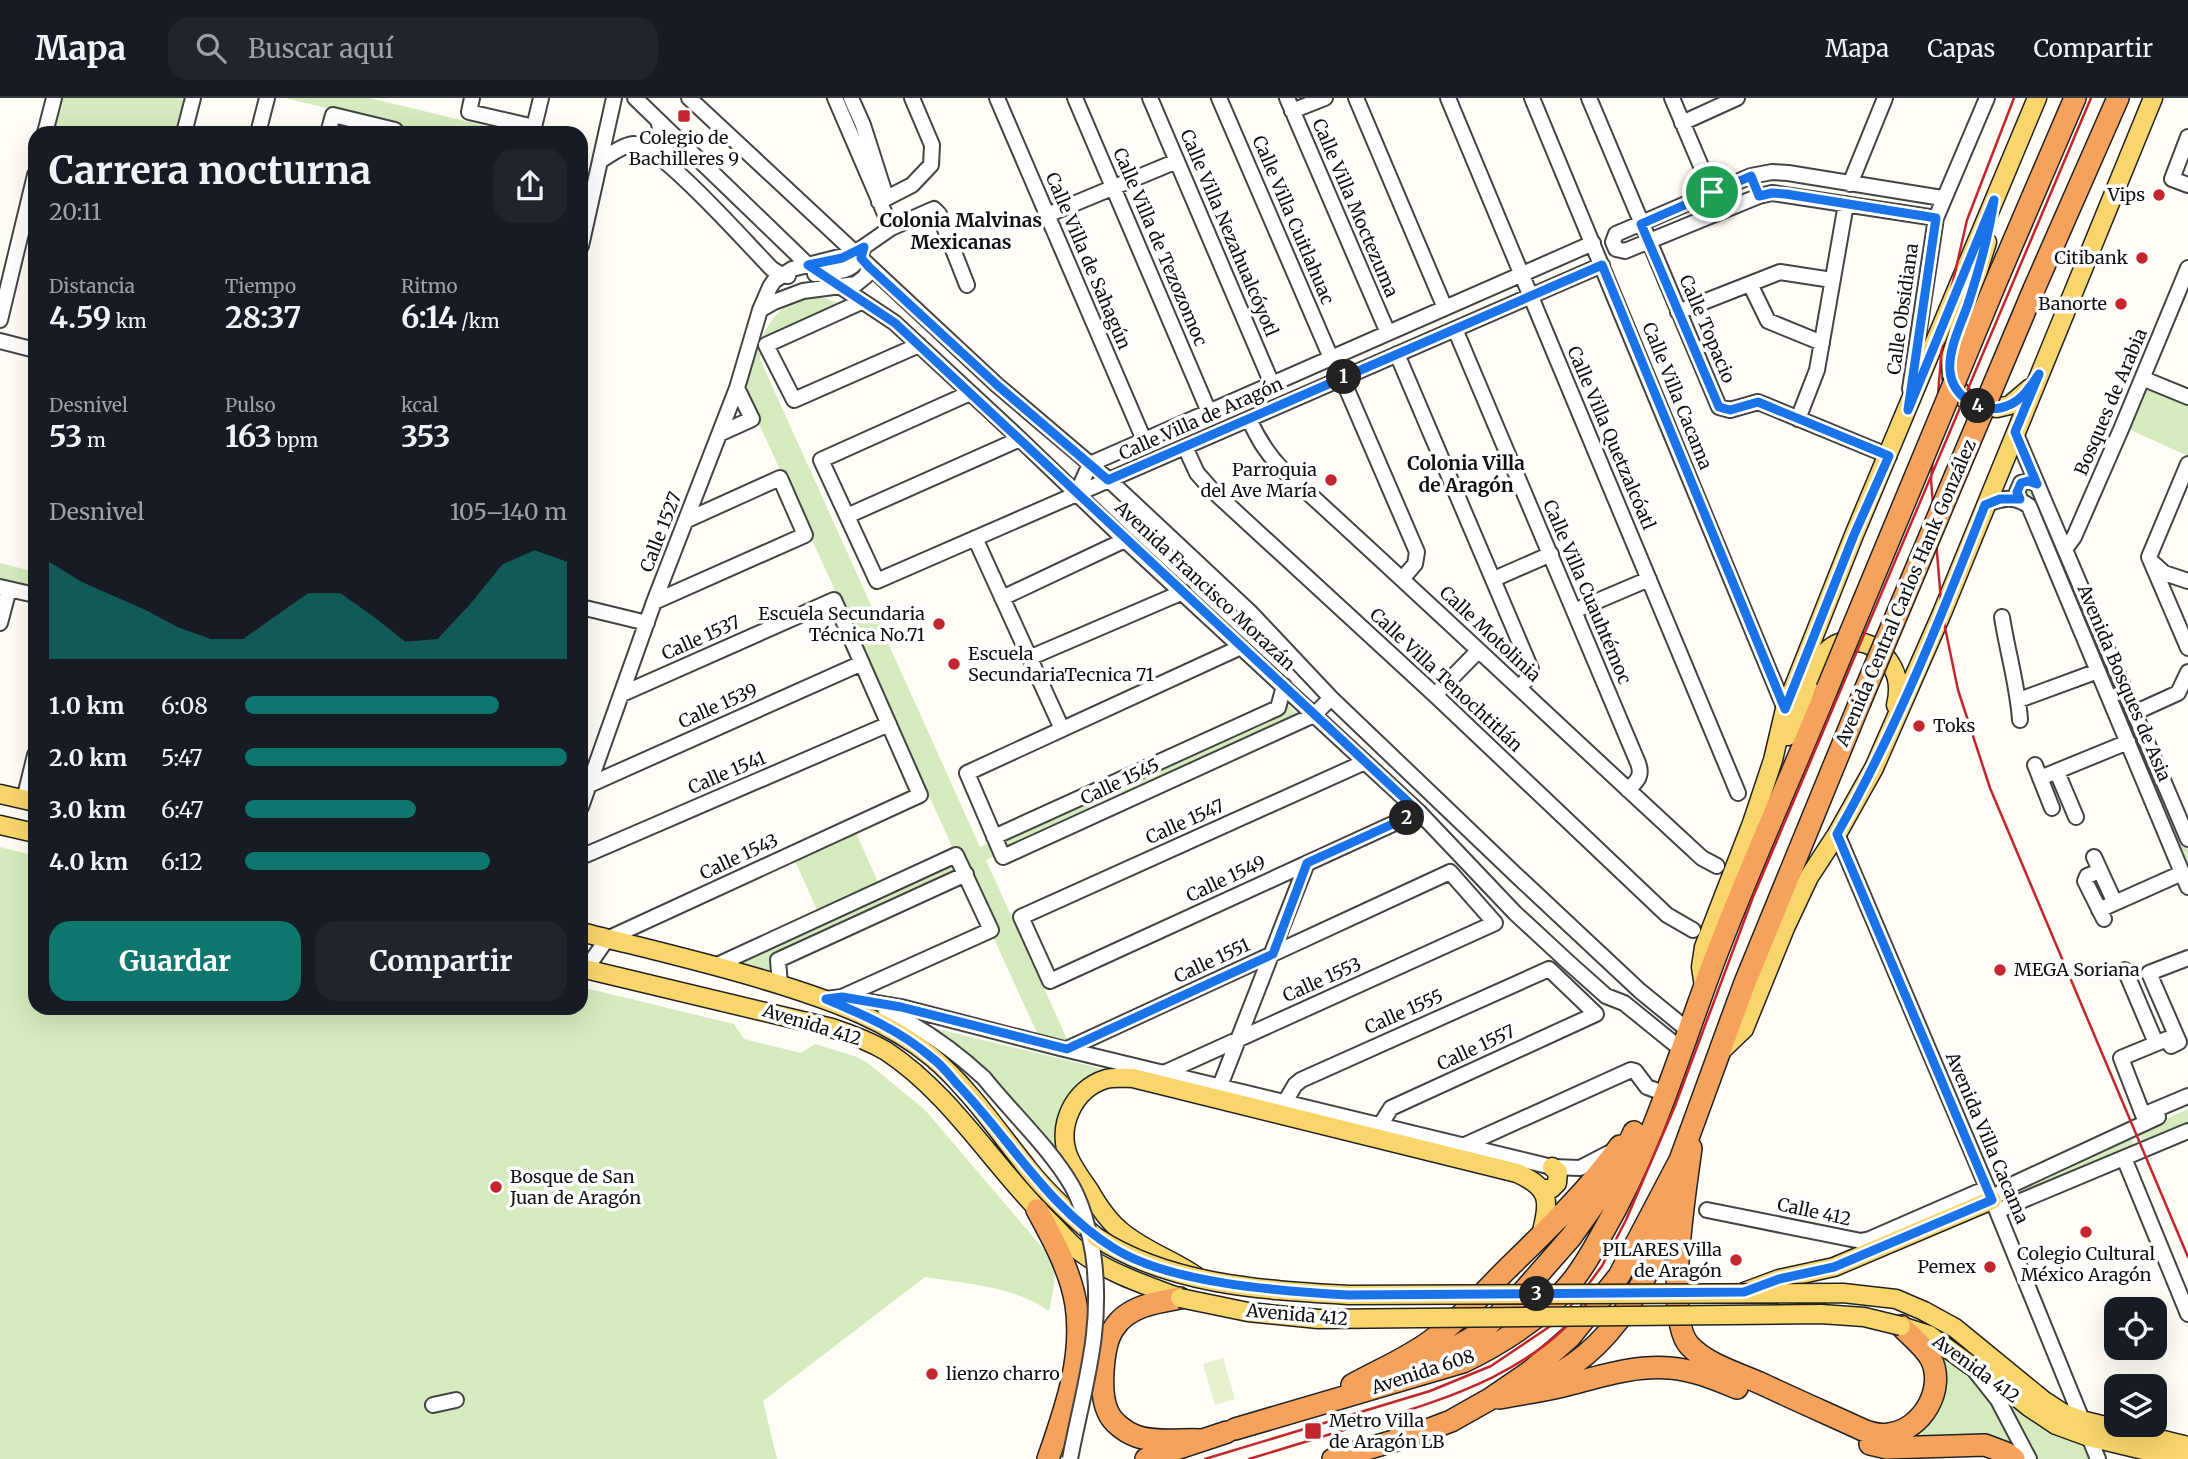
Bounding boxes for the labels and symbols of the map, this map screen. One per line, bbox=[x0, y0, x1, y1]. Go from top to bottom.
marker: Colegio de Bachilleres 9 bbox=[676, 108, 692, 124]
street label: Calle Villa Moctezuma bbox=[1307, 115, 1404, 301]
place label: Colegio de Bachilleres 9 bbox=[629, 126, 739, 170]
street label: Calle Villa Nezahualcóyotl bbox=[1175, 126, 1284, 340]
street label: Calle Villa Cuitlahuac bbox=[1247, 132, 1339, 308]
street label: Calle Villa de Tezozomoc bbox=[1108, 144, 1213, 350]
pin bbox=[1682, 162, 1742, 222]
street label: Calle Villa de Sahagún bbox=[1041, 169, 1136, 353]
place label: Vips bbox=[2107, 183, 2145, 206]
marker: Vips bbox=[2151, 187, 2167, 203]
district label: Colonia Malvinas Mexicanas bbox=[880, 208, 1042, 254]
street label: Calle Obsidiana bbox=[1882, 241, 1923, 376]
place label: Citibank bbox=[2054, 246, 2129, 269]
marker: Citibank bbox=[2134, 250, 2150, 266]
street label: Calle Topacio bbox=[1674, 271, 1741, 386]
place label: Banorte bbox=[2038, 292, 2107, 315]
marker: Banorte bbox=[2113, 296, 2129, 312]
street label: Calle Villa Cacama bbox=[1637, 319, 1718, 473]
street label: Bosques de Arabia bbox=[2069, 325, 2152, 479]
street label: Calle Villa Quetzalcóatl bbox=[1562, 342, 1661, 534]
pin: 1 bbox=[1326, 360, 1362, 394]
street label: Calle Villa de Aragón bbox=[1115, 372, 1286, 465]
pin: 4 bbox=[1960, 388, 1996, 424]
street label: Avenida Central Carlos Hank González bbox=[1830, 436, 1981, 751]
district label: Colonia Villa de Aragón bbox=[1407, 451, 1525, 497]
place label: Parroquia del Ave María bbox=[1200, 458, 1317, 502]
marker: Parroquia del Ave María bbox=[1323, 472, 1339, 488]
street label: Calle 1527 bbox=[635, 488, 686, 575]
street label: Avenida Francisco Morazán bbox=[1110, 495, 1300, 675]
street label: Calle Villa Cuauhtémoc bbox=[1538, 496, 1637, 687]
street label: Avenida Bosques de Asia bbox=[2072, 580, 2176, 785]
street label: Calle Motolinia bbox=[1435, 581, 1546, 687]
place label: Escuela Secundaria Técnica No.71 bbox=[758, 602, 925, 646]
street label: Calle Villa Tenochtitlán bbox=[1365, 603, 1528, 757]
street label: Calle 1537 bbox=[658, 610, 744, 665]
marker: Escuela Secundaria Técnica No.71 bbox=[931, 616, 947, 632]
place label: Escuela SecundariaTecnica 71 bbox=[968, 642, 1154, 686]
marker: Escuela SecundariaTecnica 71 bbox=[946, 656, 962, 672]
street label: Calle 1539 bbox=[675, 678, 761, 733]
place label: Toks bbox=[1933, 714, 1976, 737]
marker: Toks bbox=[1911, 718, 1927, 734]
street label: Calle 1541 bbox=[685, 746, 769, 799]
street label: Calle 1545 bbox=[1077, 753, 1163, 810]
street label: Calle 1547 bbox=[1142, 794, 1228, 849]
pin: 2 bbox=[1390, 800, 1424, 836]
street label: Calle 1543 bbox=[696, 828, 782, 885]
street label: Calle 1549 bbox=[1182, 850, 1269, 907]
street label: Calle 1551 bbox=[1170, 933, 1253, 988]
street label: Calle 1553 bbox=[1279, 952, 1365, 1007]
place label: MEGA Soriana bbox=[2014, 958, 2140, 981]
marker: MEGA Soriana bbox=[1992, 962, 2008, 978]
street label: Calle 1555 bbox=[1361, 984, 1447, 1039]
street label: Avenida 412 bbox=[759, 998, 864, 1050]
street label: Calle 1557 bbox=[1433, 1019, 1519, 1076]
street label: Avenida Villa Cacama bbox=[1941, 1048, 2034, 1227]
place label: Bosque de San Juan de Aragón bbox=[509, 1165, 641, 1209]
marker: Bosque de San Juan de Aragón bbox=[488, 1179, 504, 1195]
street label: Calle 412 bbox=[1775, 1192, 1853, 1231]
marker: Colegio Cultural México Aragón bbox=[2078, 1224, 2094, 1240]
place label: PILARES Villa de Aragón bbox=[1602, 1238, 1722, 1282]
place label: Colegio Cultural México Aragón bbox=[2017, 1242, 2155, 1286]
marker: PILARES Villa de Aragón bbox=[1728, 1252, 1744, 1268]
place label: Pemex bbox=[1917, 1255, 1976, 1278]
marker: Pemex bbox=[1982, 1259, 1998, 1275]
pin: 3 bbox=[1520, 1276, 1554, 1312]
street label: Avenida 412 bbox=[1244, 1299, 1349, 1330]
street label: Avenida 412 bbox=[1927, 1329, 2024, 1408]
street label: Avenida 608 bbox=[1368, 1344, 1477, 1399]
place label: lienzo charro bbox=[946, 1362, 1060, 1385]
marker: lienzo charro bbox=[924, 1366, 940, 1382]
place label: Metro Villa de Aragón LB bbox=[1329, 1409, 1444, 1453]
marker: Metro Villa de Aragón LB bbox=[1303, 1421, 1323, 1441]

